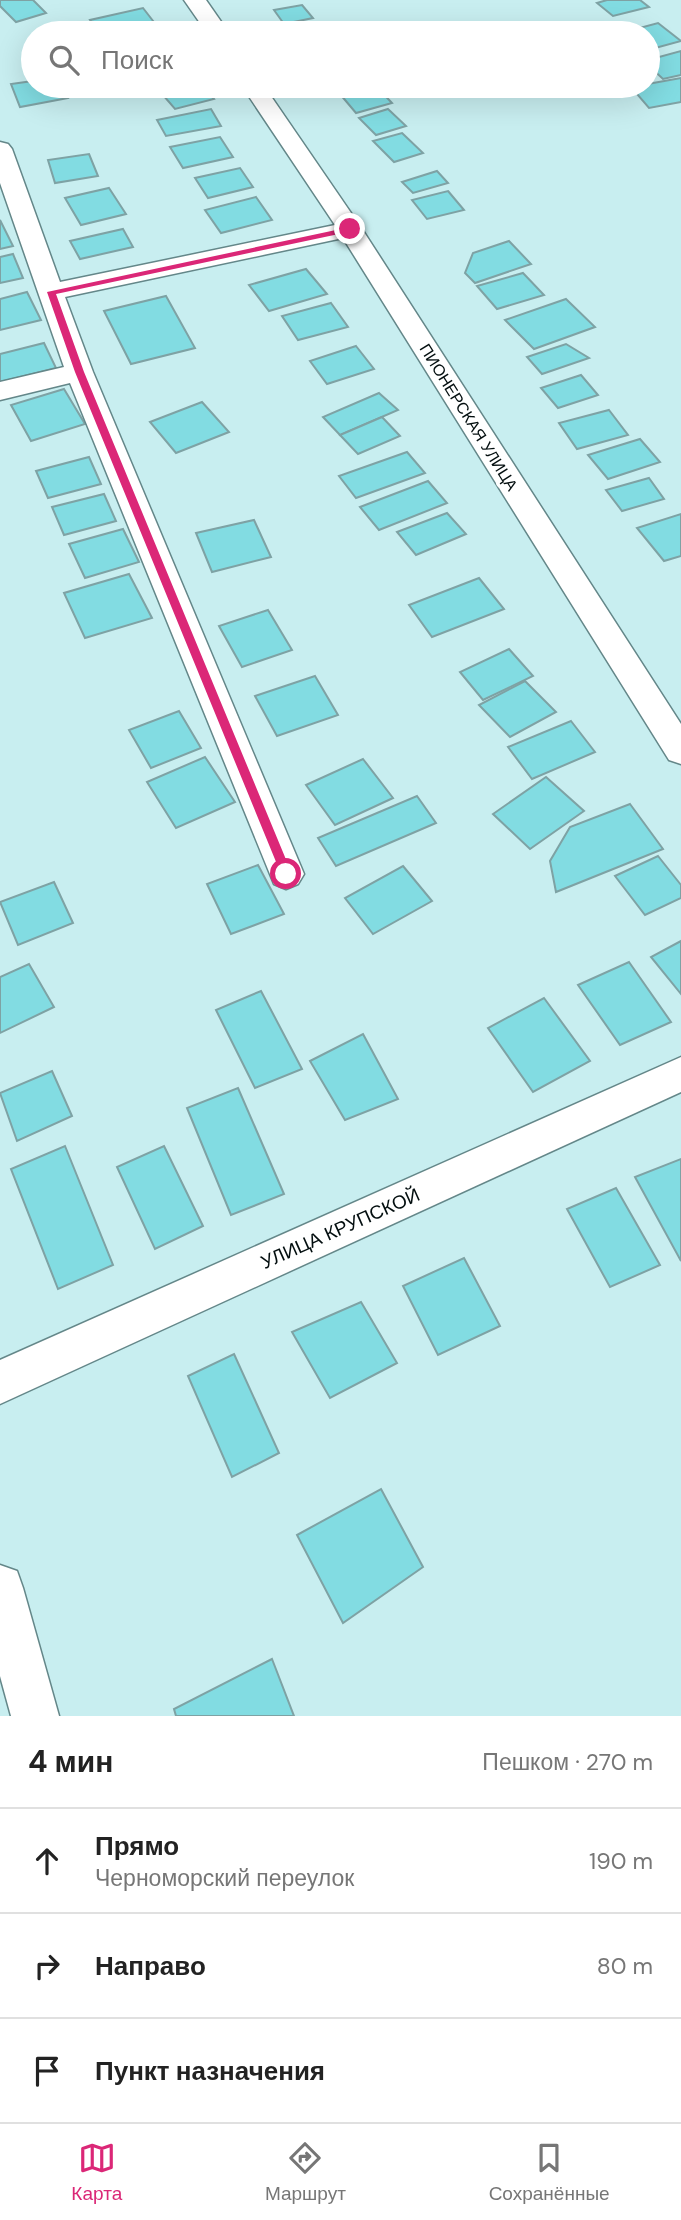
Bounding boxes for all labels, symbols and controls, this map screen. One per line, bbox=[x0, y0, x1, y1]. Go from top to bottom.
search box bbox=[21, 21, 660, 98]
icon: search bbox=[45, 41, 83, 79]
text: Поиск bbox=[101, 43, 173, 77]
route end bbox=[334, 213, 365, 244]
street label: ПИОНЕРСКАЯ УЛИЦА bbox=[415, 340, 523, 495]
route start bbox=[270, 858, 301, 889]
street label: УЛИЦА КРУПСКОЙ bbox=[257, 1182, 424, 1275]
text: 4 мин bbox=[28, 1742, 113, 1781]
text: Пешком · 270 m bbox=[482, 1747, 653, 1777]
text: Прямо bbox=[95, 1829, 179, 1863]
icon: ahead bbox=[28, 1842, 66, 1880]
text: 190 m bbox=[589, 1846, 653, 1876]
text: Черноморский переулок bbox=[95, 1863, 354, 1893]
icon: right bbox=[28, 1947, 66, 1985]
text: Направо bbox=[95, 1949, 206, 1983]
text: 80 m bbox=[597, 1951, 653, 1981]
icon: arrive bbox=[28, 2052, 66, 2090]
text: Пункт назначения bbox=[95, 2054, 325, 2088]
tab: Карта bbox=[71, 2139, 122, 2206]
tab: Маршрут bbox=[265, 2139, 346, 2206]
tab: Сохранённые bbox=[489, 2139, 610, 2206]

